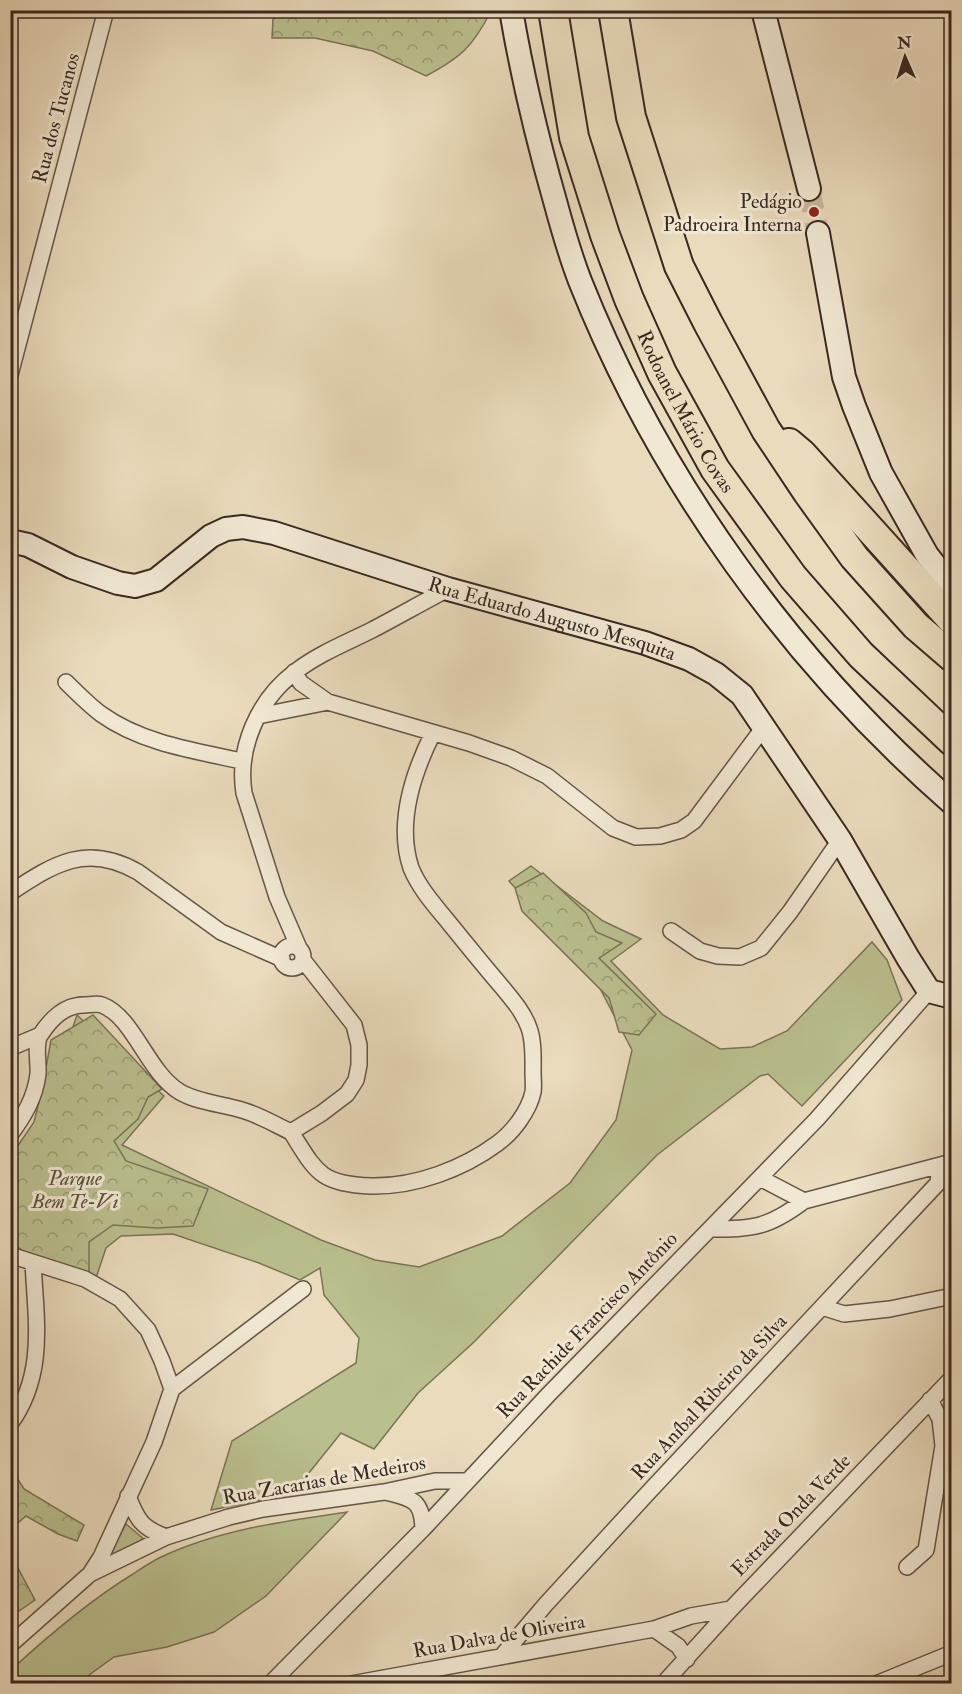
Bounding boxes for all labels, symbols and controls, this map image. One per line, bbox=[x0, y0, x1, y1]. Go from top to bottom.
north arrow bbox=[875, 27, 935, 87]
text: N bbox=[896, 33, 913, 53]
street label: Rua dos Tucanos bbox=[27, 50, 85, 186]
place label: Pedágio Padroeira Interna bbox=[663, 189, 803, 237]
marker: Pedágio Padroeira Interna bbox=[807, 205, 821, 219]
street label: Rodoanel Mário Covas bbox=[632, 326, 740, 498]
street label: Rua Eduardo Augusto Mesquita bbox=[425, 571, 680, 666]
park label: Parque Bem Te-Vi bbox=[31, 1166, 119, 1214]
street label: Rua Rachide Francisco Antônio bbox=[491, 1226, 683, 1424]
street label: Rua Aníbal Ribeiro da Silva bbox=[626, 1308, 793, 1485]
street label: Estrada Onda Verde bbox=[726, 1448, 856, 1582]
street label: Rua Zacarias de Medeiros bbox=[221, 1450, 428, 1510]
street label: Rua Dalva de Oliveira bbox=[411, 1608, 588, 1663]

